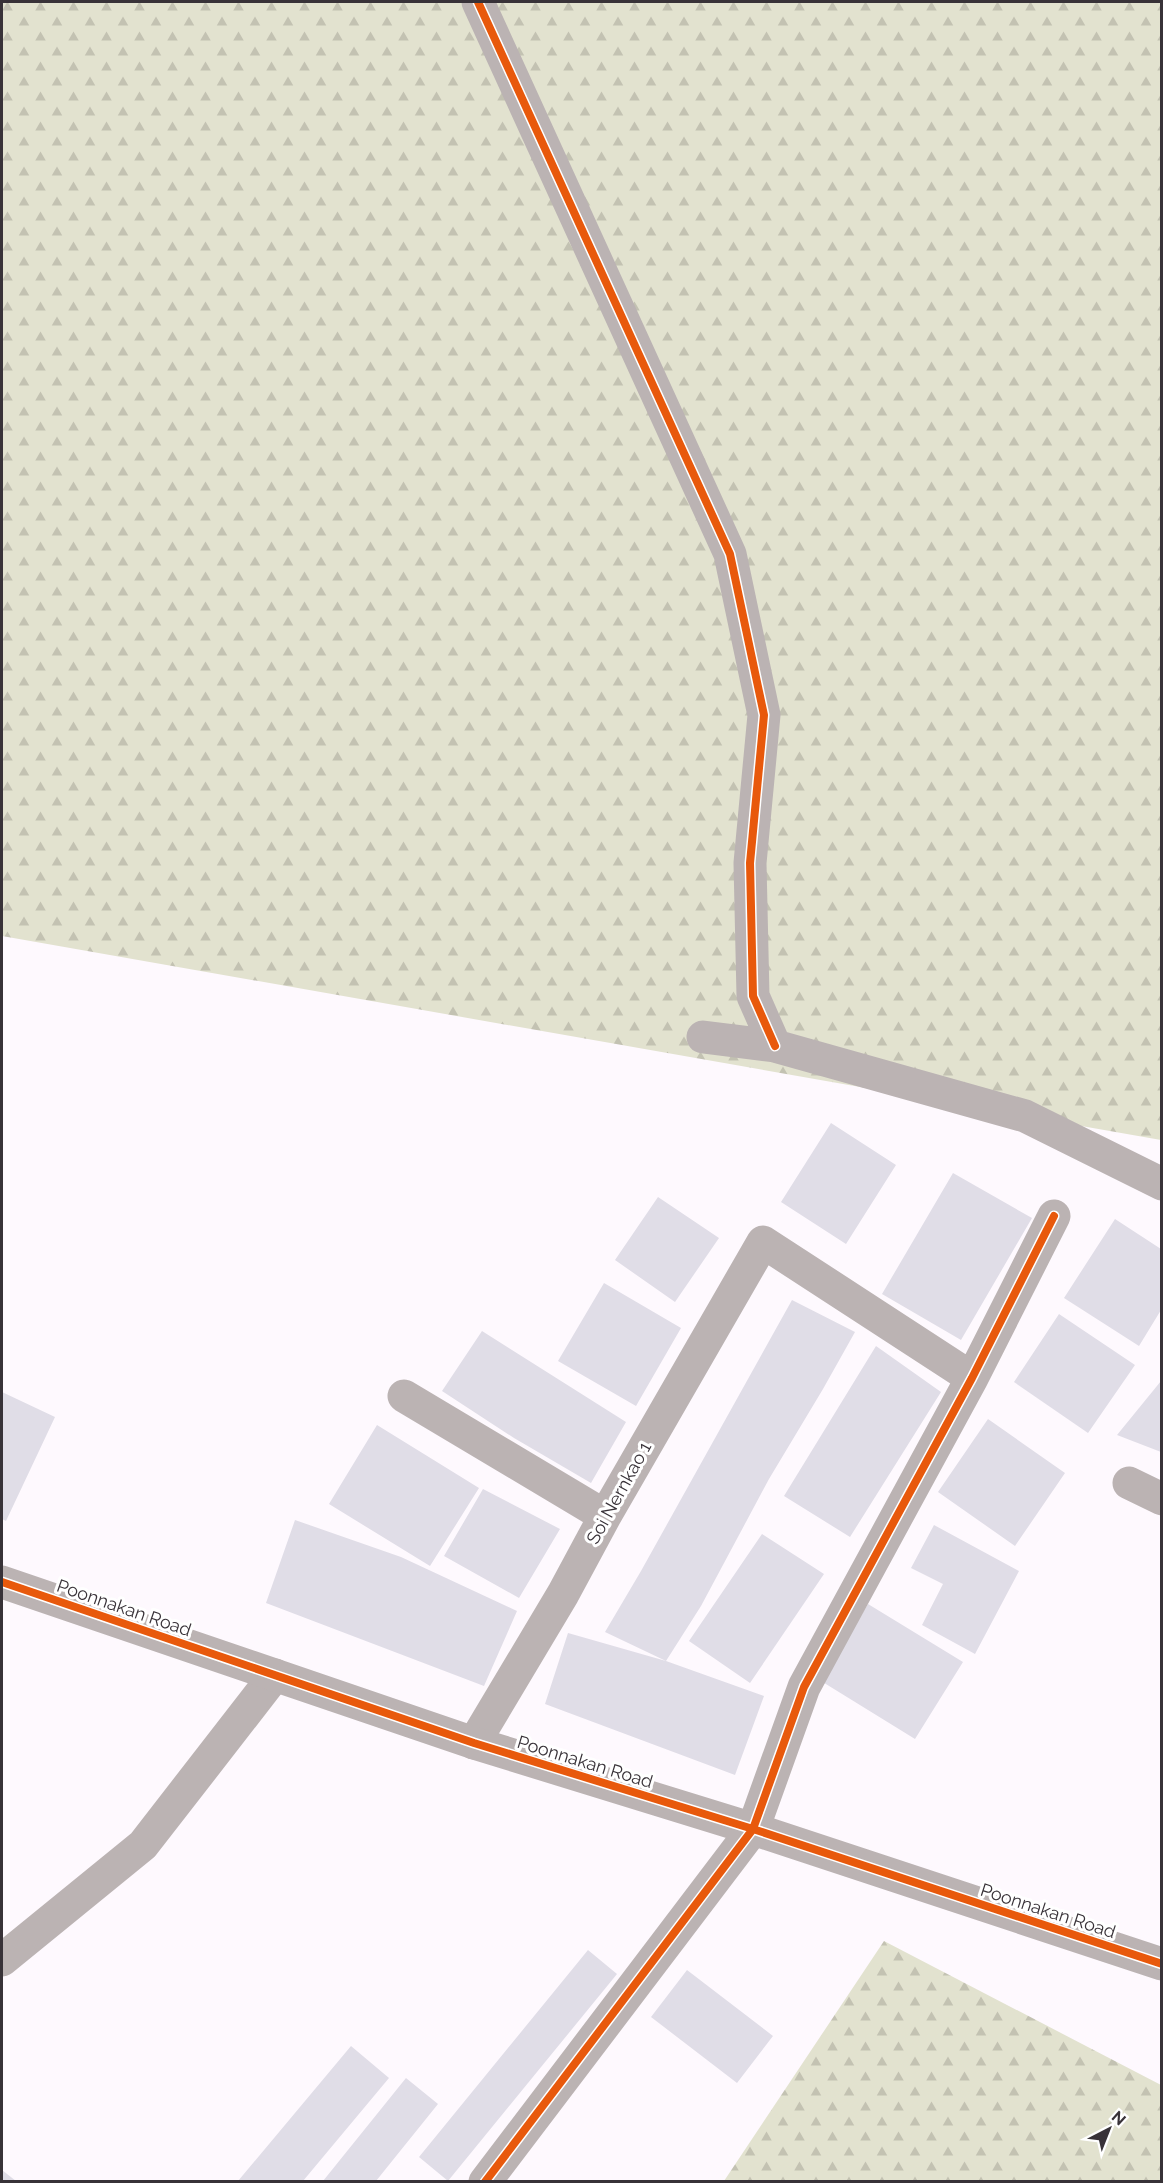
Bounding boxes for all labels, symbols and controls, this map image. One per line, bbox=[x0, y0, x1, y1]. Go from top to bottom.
street label: Soi Nernkao 1 bbox=[582, 1438, 655, 1548]
street label: Poonnakan Road bbox=[54, 1575, 194, 1640]
street label: Poonnakan Road bbox=[515, 1731, 656, 1792]
street label: Poonnakan Road bbox=[978, 1879, 1118, 1942]
north arrow bbox=[1079, 2099, 1139, 2159]
text: N bbox=[1108, 2107, 1130, 2129]

